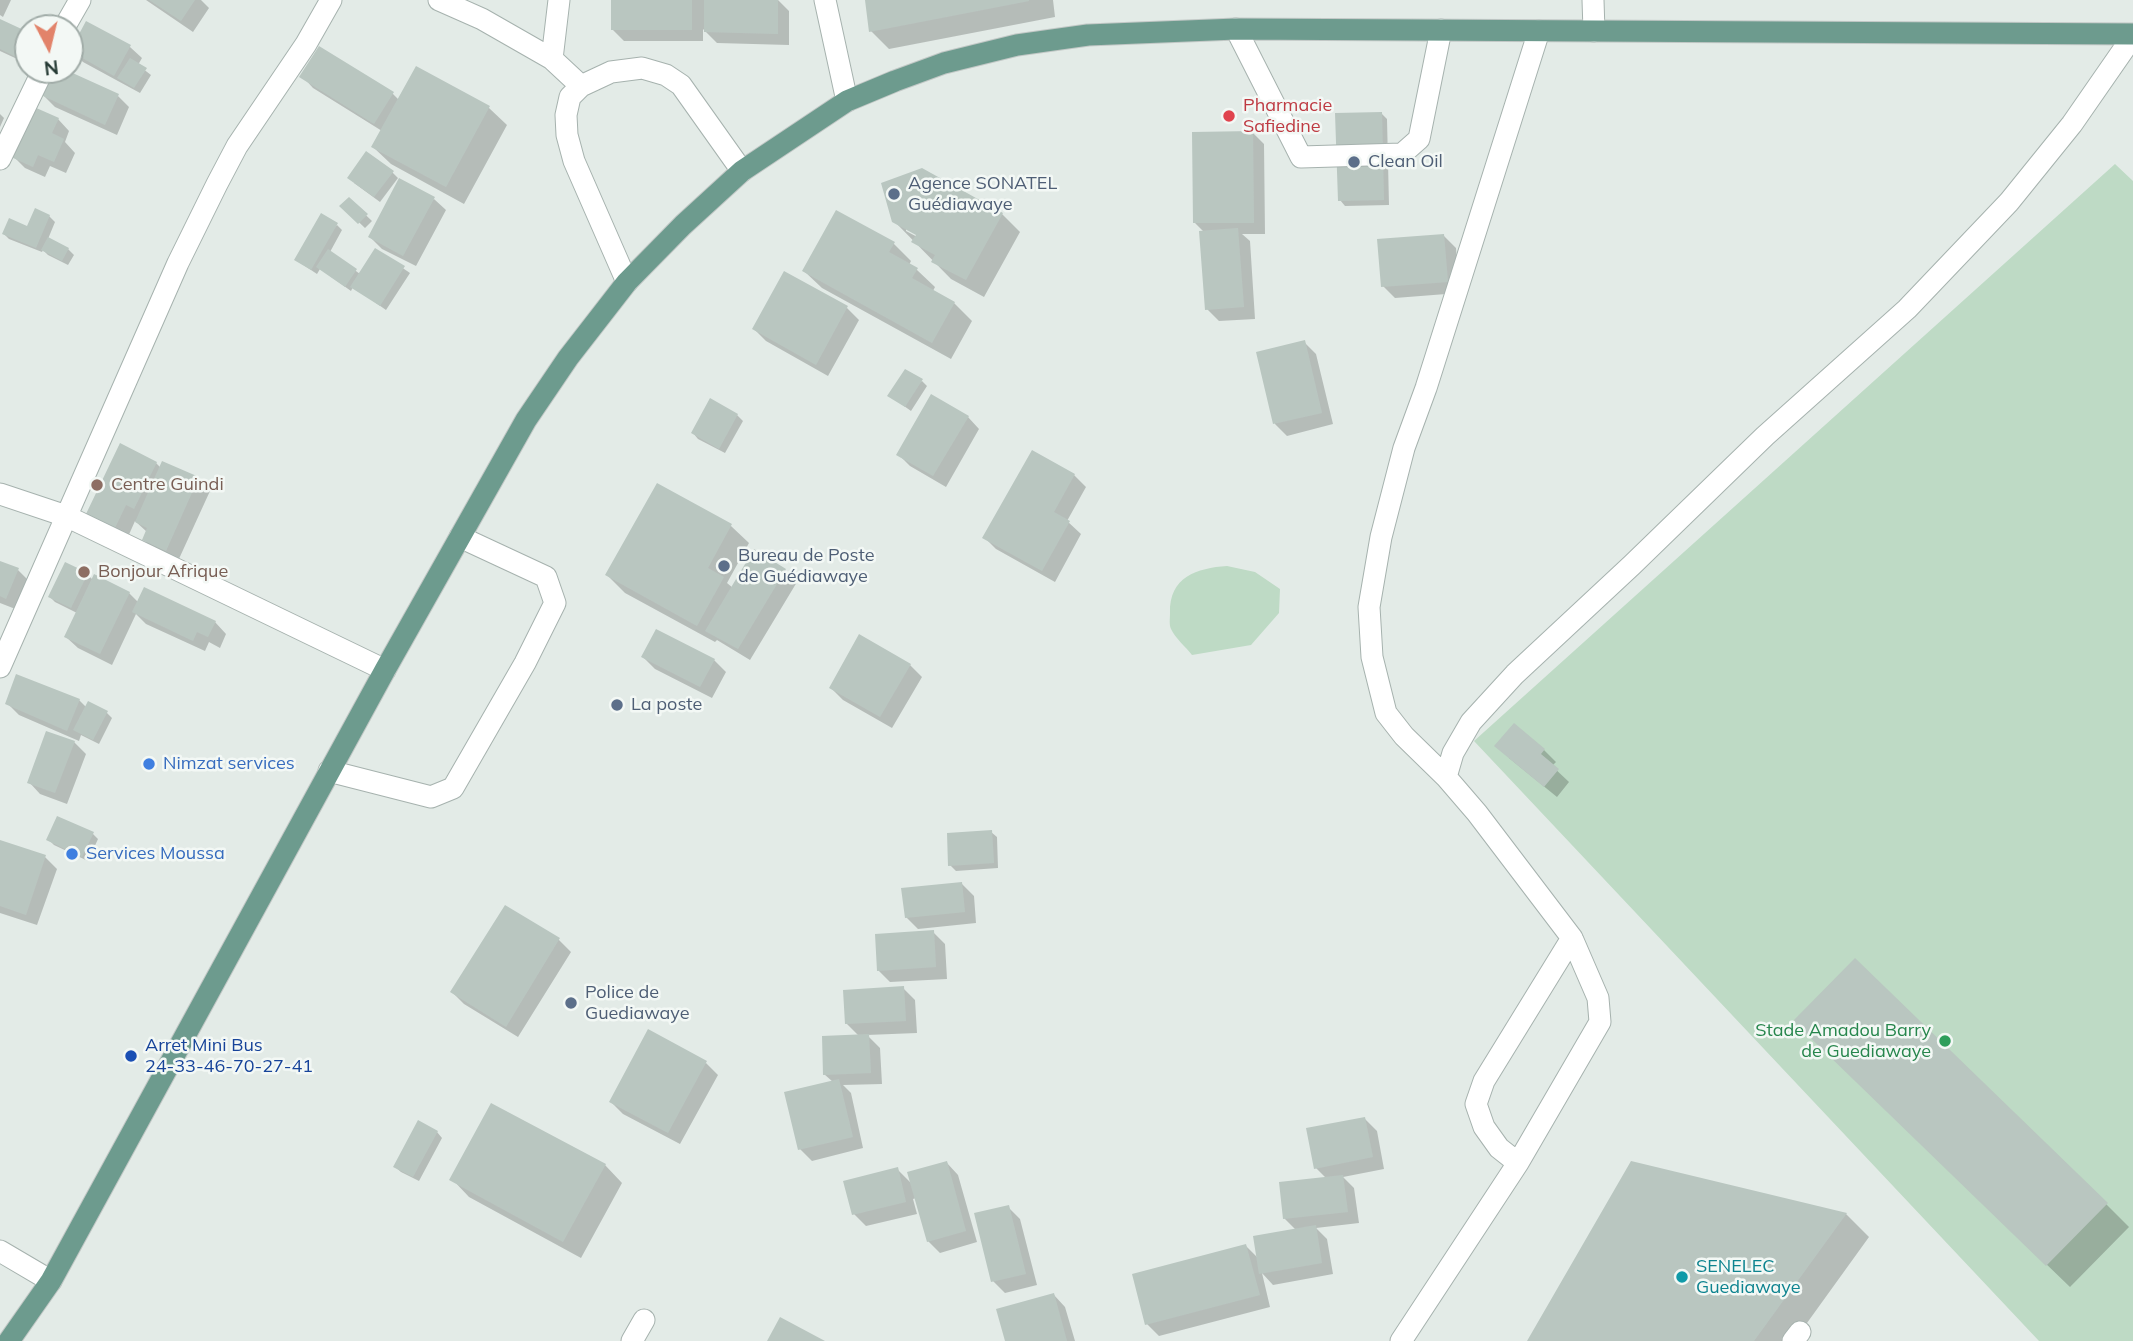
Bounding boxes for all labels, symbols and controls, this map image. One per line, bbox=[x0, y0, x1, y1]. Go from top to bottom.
north arrow bbox=[14, 14, 84, 84]
text: N bbox=[43, 55, 60, 81]
place label: Pharmacie Safiedine bbox=[1243, 95, 1332, 138]
marker: Pharmacie Safiedine bbox=[1221, 108, 1237, 124]
place label: Clean Oil bbox=[1368, 151, 1443, 173]
marker: Clean Oil bbox=[1346, 154, 1362, 170]
place label: Agence SONATEL Guédiawaye bbox=[908, 173, 1057, 216]
marker: Agence SONATEL Guédiawaye bbox=[886, 186, 902, 202]
place label: Centre Guindi bbox=[111, 474, 224, 496]
marker: Centre Guindi bbox=[89, 477, 105, 493]
place label: Bureau de Poste de Guédiawaye bbox=[738, 545, 874, 588]
marker: Bureau de Poste de Guédiawaye bbox=[716, 558, 732, 574]
place label: Bonjour Afrique bbox=[98, 561, 228, 583]
marker: Bonjour Afrique bbox=[76, 564, 92, 580]
place label: La poste bbox=[631, 694, 702, 716]
marker: La poste bbox=[609, 697, 625, 713]
place label: Nimzat services bbox=[163, 753, 295, 775]
marker: Nimzat services bbox=[141, 756, 157, 772]
place label: Services Moussa bbox=[86, 843, 225, 865]
marker: Services Moussa bbox=[64, 846, 80, 862]
place label: Police de Guediawaye bbox=[585, 982, 690, 1024]
marker: Police de Guediawaye bbox=[563, 995, 579, 1011]
place label: Stade Amadou Barry de Guediawaye bbox=[1755, 1020, 1931, 1062]
marker: Stade Amadou Barry de Guediawaye bbox=[1937, 1033, 1953, 1049]
place label: Arret Mini Bus 24-33-46-70-27-41 bbox=[145, 1035, 313, 1078]
marker: Arret Mini Bus 24-33-46-70-27-41 bbox=[123, 1048, 139, 1064]
place label: SENELEC Guediawaye bbox=[1696, 1256, 1801, 1298]
marker: SENELEC Guediawaye bbox=[1674, 1269, 1690, 1285]

